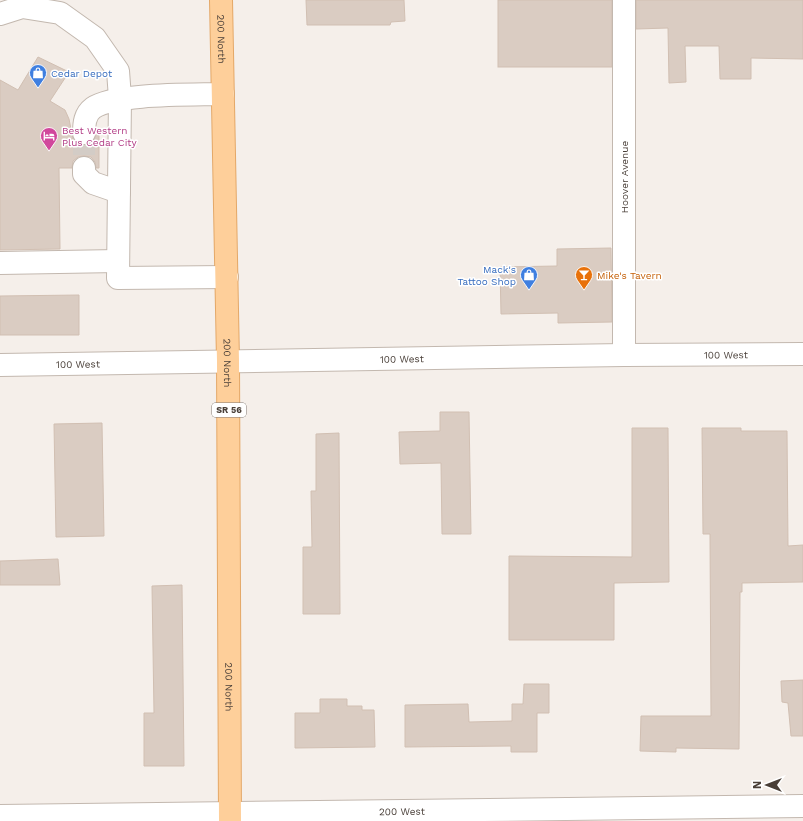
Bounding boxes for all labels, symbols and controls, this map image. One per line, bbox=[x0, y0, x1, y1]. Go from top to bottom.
street label: 200 North bbox=[215, 14, 227, 64]
shop icon: Cedar Depot bbox=[28, 63, 48, 88]
place label: Cedar Depot bbox=[51, 68, 113, 79]
place label: Best Western Plus Cedar City bbox=[62, 125, 138, 148]
hotel icon: Best Western Plus Cedar City bbox=[39, 126, 59, 151]
street label: Hoover Avenue bbox=[619, 141, 630, 213]
place label: Mack's Tattoo Shop bbox=[457, 264, 516, 287]
shop icon: Mack's Tattoo Shop bbox=[519, 265, 539, 290]
bar icon: Mike's Tavern bbox=[574, 265, 594, 290]
place label: Mike's Tavern bbox=[597, 270, 662, 281]
street label: 200 North bbox=[222, 338, 233, 388]
street label: 100 West bbox=[704, 349, 749, 361]
street label: 100 West bbox=[380, 353, 425, 365]
street label: 100 West bbox=[56, 358, 101, 370]
road number: SR 56 bbox=[212, 403, 246, 417]
street label: 200 North bbox=[223, 662, 235, 712]
north arrow bbox=[747, 765, 787, 805]
text: N bbox=[751, 781, 764, 789]
street label: 200 West bbox=[379, 806, 426, 817]

